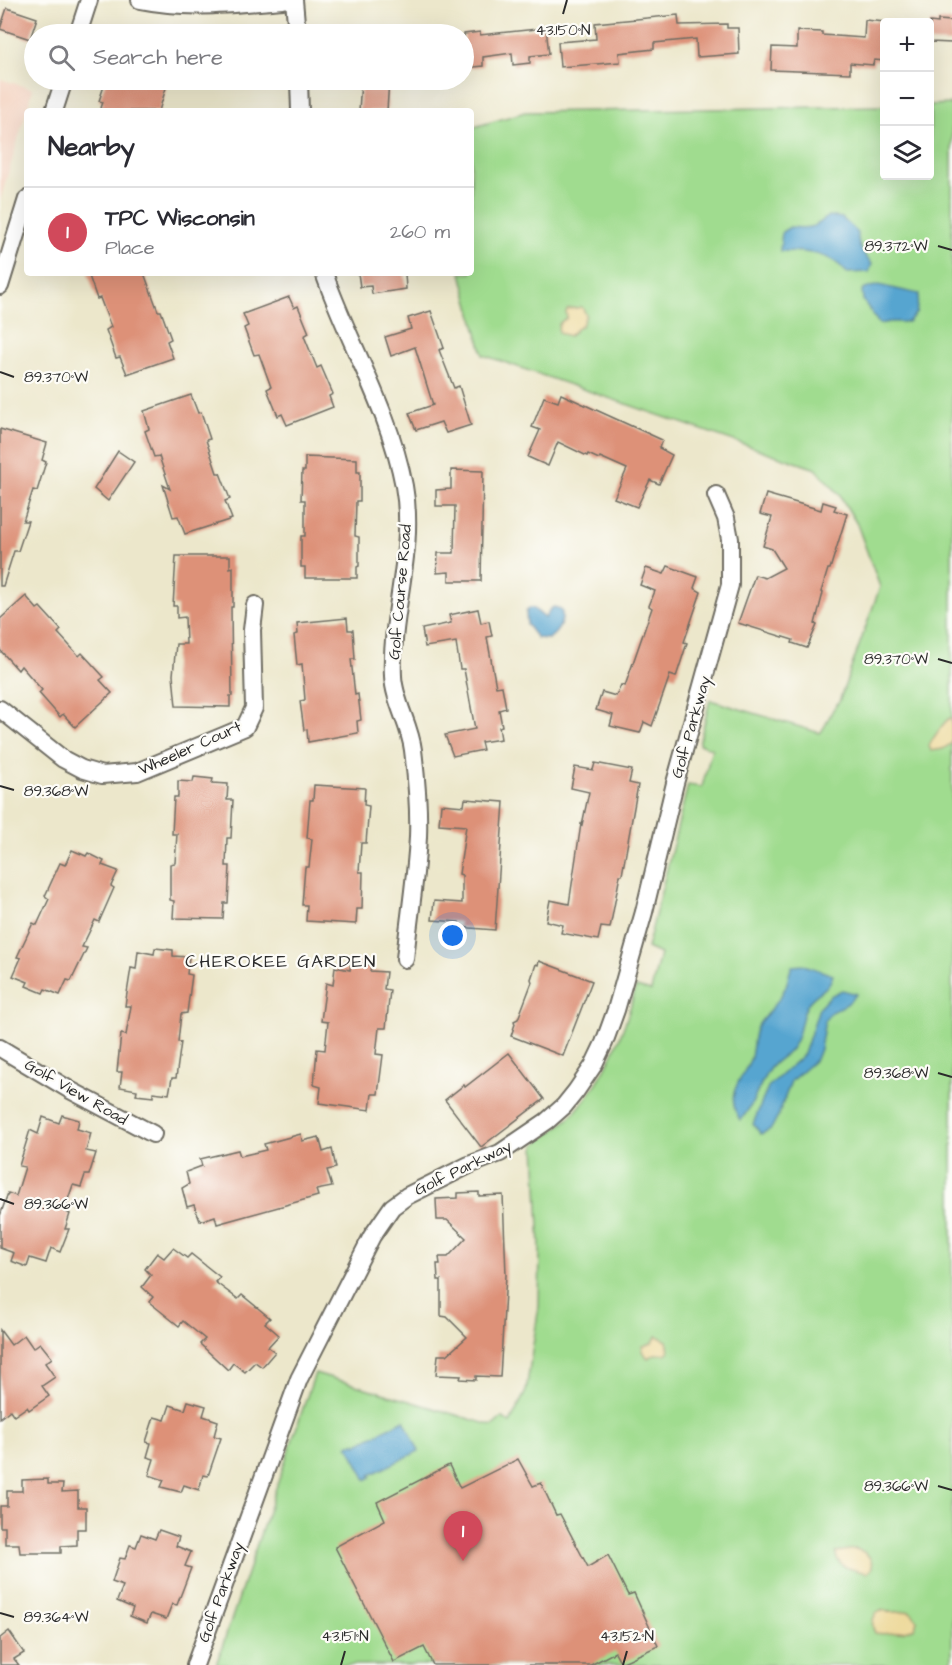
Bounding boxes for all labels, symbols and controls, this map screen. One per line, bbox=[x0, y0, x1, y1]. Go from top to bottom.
map controls bbox=[880, 18, 934, 180]
button: + bbox=[880, 18, 934, 72]
text: 43.150°N bbox=[536, 20, 590, 41]
search box bbox=[24, 24, 474, 90]
icon: search bbox=[45, 41, 78, 74]
text: Search here bbox=[93, 42, 223, 73]
button: − bbox=[880, 72, 934, 126]
button: layers bbox=[880, 126, 934, 180]
text: Nearby bbox=[48, 129, 135, 165]
text: TPC Wisconsin bbox=[105, 203, 255, 234]
text: 1 bbox=[66, 218, 69, 246]
text: 260 m bbox=[390, 218, 450, 246]
text: Place bbox=[105, 234, 155, 262]
text: 89.372°W bbox=[864, 236, 928, 257]
text: 89.370°W bbox=[24, 367, 88, 388]
street label: Golf Course Road bbox=[383, 523, 417, 661]
text: 89.370°W bbox=[864, 649, 928, 670]
street label: Golf Parkway bbox=[666, 673, 717, 781]
street label: Wheeler Court bbox=[135, 715, 245, 781]
text: 89.368°W bbox=[24, 781, 88, 802]
your location bbox=[438, 921, 467, 950]
district label: CHEROKEE GARDEN bbox=[185, 949, 377, 974]
street label: Golf View Road bbox=[20, 1054, 132, 1130]
text: 89.368°W bbox=[864, 1063, 928, 1084]
street label: Golf Parkway bbox=[411, 1135, 516, 1202]
text: 89.366°W bbox=[24, 1194, 88, 1215]
text: 89.366°W bbox=[864, 1476, 928, 1497]
pin: 1 bbox=[444, 1512, 482, 1561]
street label: Golf Parkway bbox=[193, 1539, 250, 1646]
text: 89.364°W bbox=[23, 1607, 89, 1628]
text: 43.151°N bbox=[321, 1626, 369, 1647]
text: 43.152°N bbox=[600, 1626, 654, 1647]

